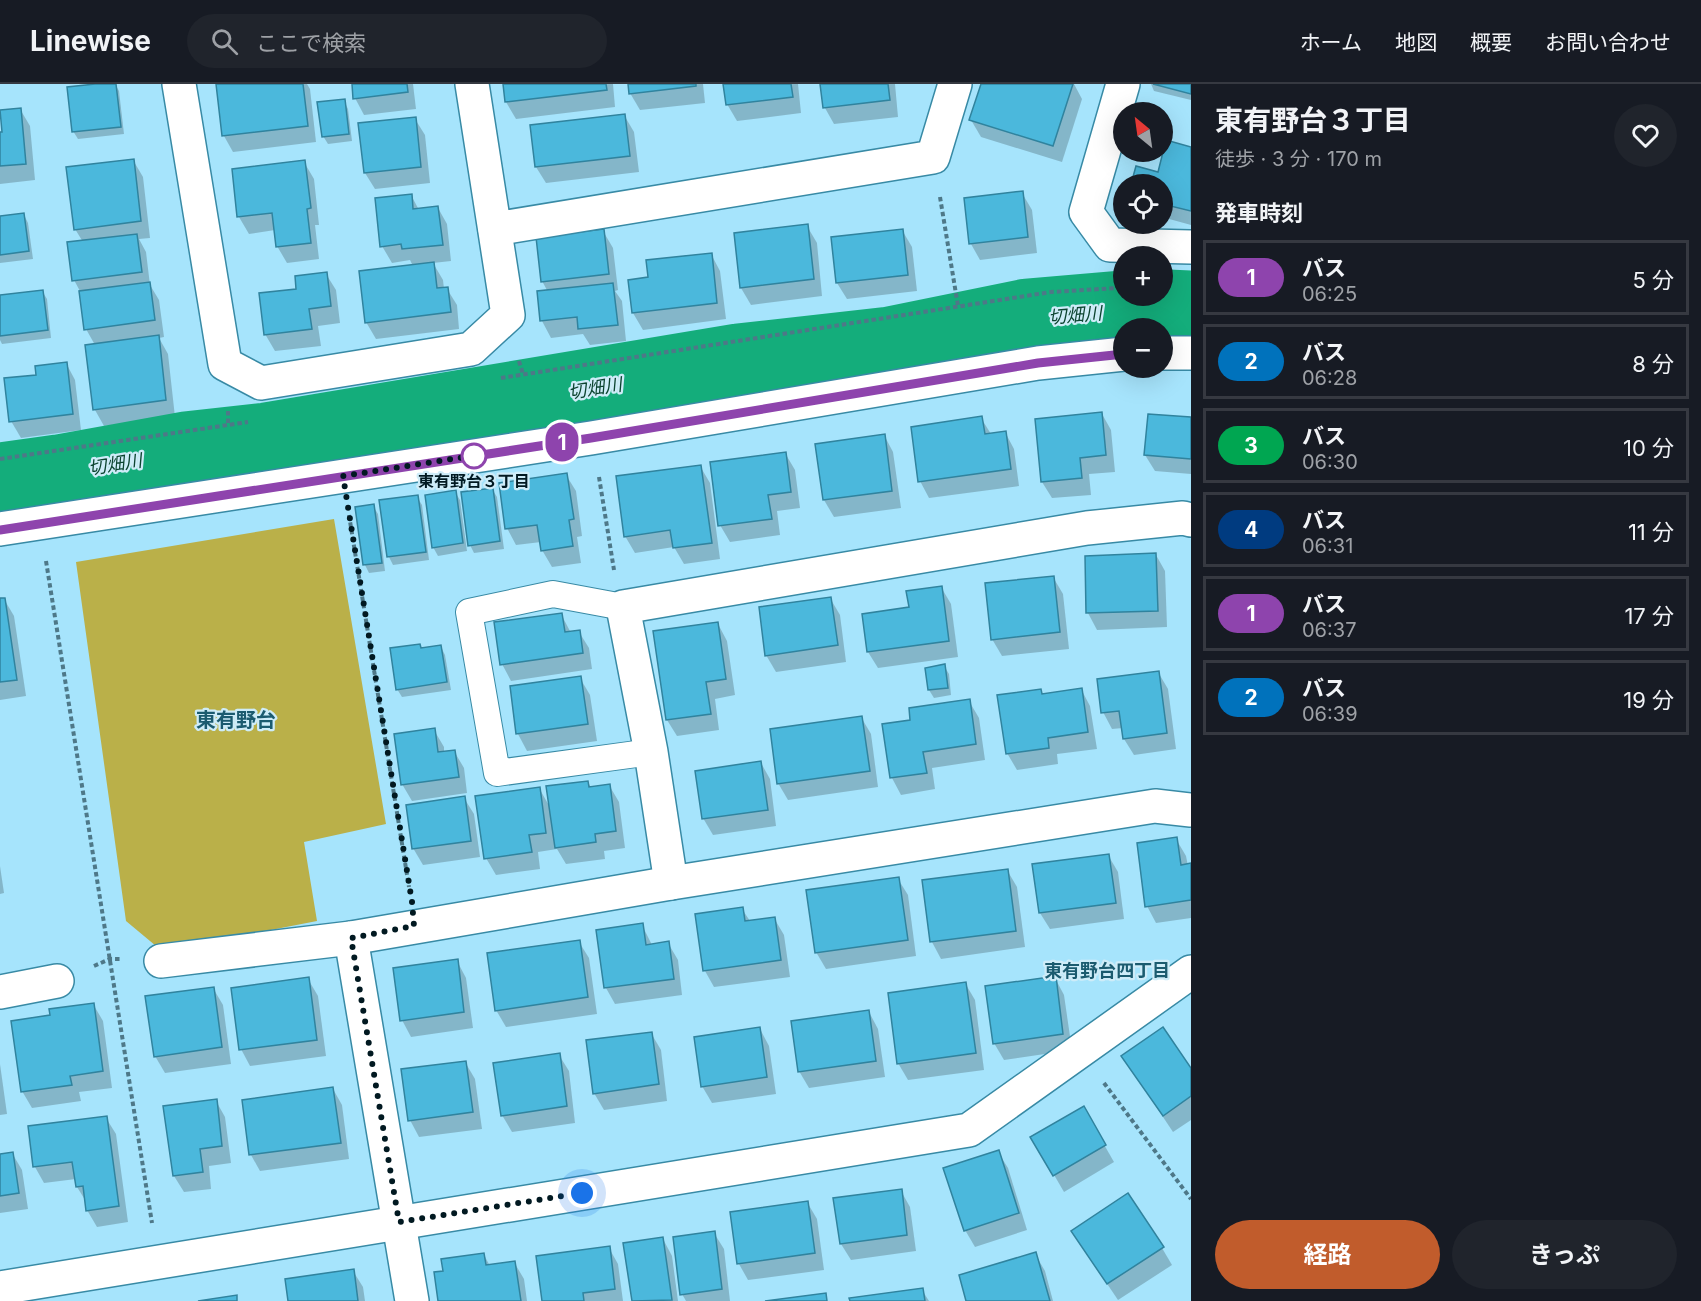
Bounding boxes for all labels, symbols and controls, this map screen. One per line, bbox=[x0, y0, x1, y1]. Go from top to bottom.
search box bbox=[187, 14, 607, 68]
text: Linewise bbox=[30, 24, 151, 58]
icon: search bbox=[208, 25, 241, 58]
text: ここで検索 bbox=[256, 30, 366, 56]
text: ホーム bbox=[1300, 30, 1362, 55]
text: 地図 bbox=[1395, 30, 1437, 55]
text: 概要 bbox=[1470, 30, 1512, 55]
text: お問い合わせ bbox=[1545, 30, 1671, 55]
north arrow bbox=[1113, 102, 1173, 162]
map controls bbox=[1113, 102, 1173, 378]
text: 東有野台３丁目 bbox=[1215, 103, 1411, 137]
button: heart bbox=[1614, 104, 1677, 167]
text: 徒歩 · 3 分 · 170 m bbox=[1215, 147, 1382, 171]
button: locate bbox=[1113, 174, 1173, 234]
text: 発車時刻 bbox=[1215, 200, 1303, 226]
button: + bbox=[1113, 246, 1173, 306]
text: バス bbox=[1302, 255, 1346, 281]
text: 1 bbox=[1246, 265, 1256, 290]
text: 5 分 bbox=[1632, 267, 1674, 293]
text: 06:25 bbox=[1302, 282, 1357, 306]
water label: 切畑川 bbox=[1047, 302, 1105, 328]
button: − bbox=[1113, 318, 1173, 378]
text: バス bbox=[1302, 339, 1346, 365]
text: 2 bbox=[1244, 349, 1258, 374]
text: 8 分 bbox=[1632, 351, 1674, 377]
text: 06:28 bbox=[1302, 366, 1357, 390]
water label: 切畑川 bbox=[567, 373, 625, 403]
line badge: 1 bbox=[542, 422, 582, 462]
text: バス bbox=[1302, 423, 1346, 449]
text: 1 bbox=[557, 430, 567, 455]
text: 3 bbox=[1244, 433, 1258, 458]
text: 10 分 bbox=[1623, 435, 1674, 461]
marker: 東有野台３丁目 bbox=[461, 443, 487, 469]
water label: 切畑川 bbox=[87, 449, 145, 479]
text: 06:30 bbox=[1302, 450, 1358, 474]
place label: 東有野台３丁目 bbox=[418, 471, 530, 491]
text: バス bbox=[1302, 507, 1346, 533]
text: 4 bbox=[1244, 517, 1258, 542]
text: 11 分 bbox=[1628, 519, 1674, 545]
text: 06:31 bbox=[1302, 534, 1353, 558]
text: バス bbox=[1302, 591, 1346, 617]
text: 1 bbox=[1246, 601, 1256, 626]
text: 17 分 bbox=[1624, 603, 1674, 629]
text: 06:37 bbox=[1302, 618, 1356, 642]
text: バス bbox=[1302, 675, 1346, 701]
text: 2 bbox=[1244, 685, 1258, 710]
text: 19 分 bbox=[1623, 687, 1674, 713]
text: 06:39 bbox=[1302, 702, 1358, 726]
district label: 東有野台 bbox=[196, 708, 276, 732]
district label: 東有野台四丁目 bbox=[1044, 960, 1170, 981]
your location bbox=[567, 1178, 597, 1208]
button: 経路 bbox=[1215, 1220, 1440, 1289]
button: きっぷ bbox=[1452, 1220, 1677, 1289]

